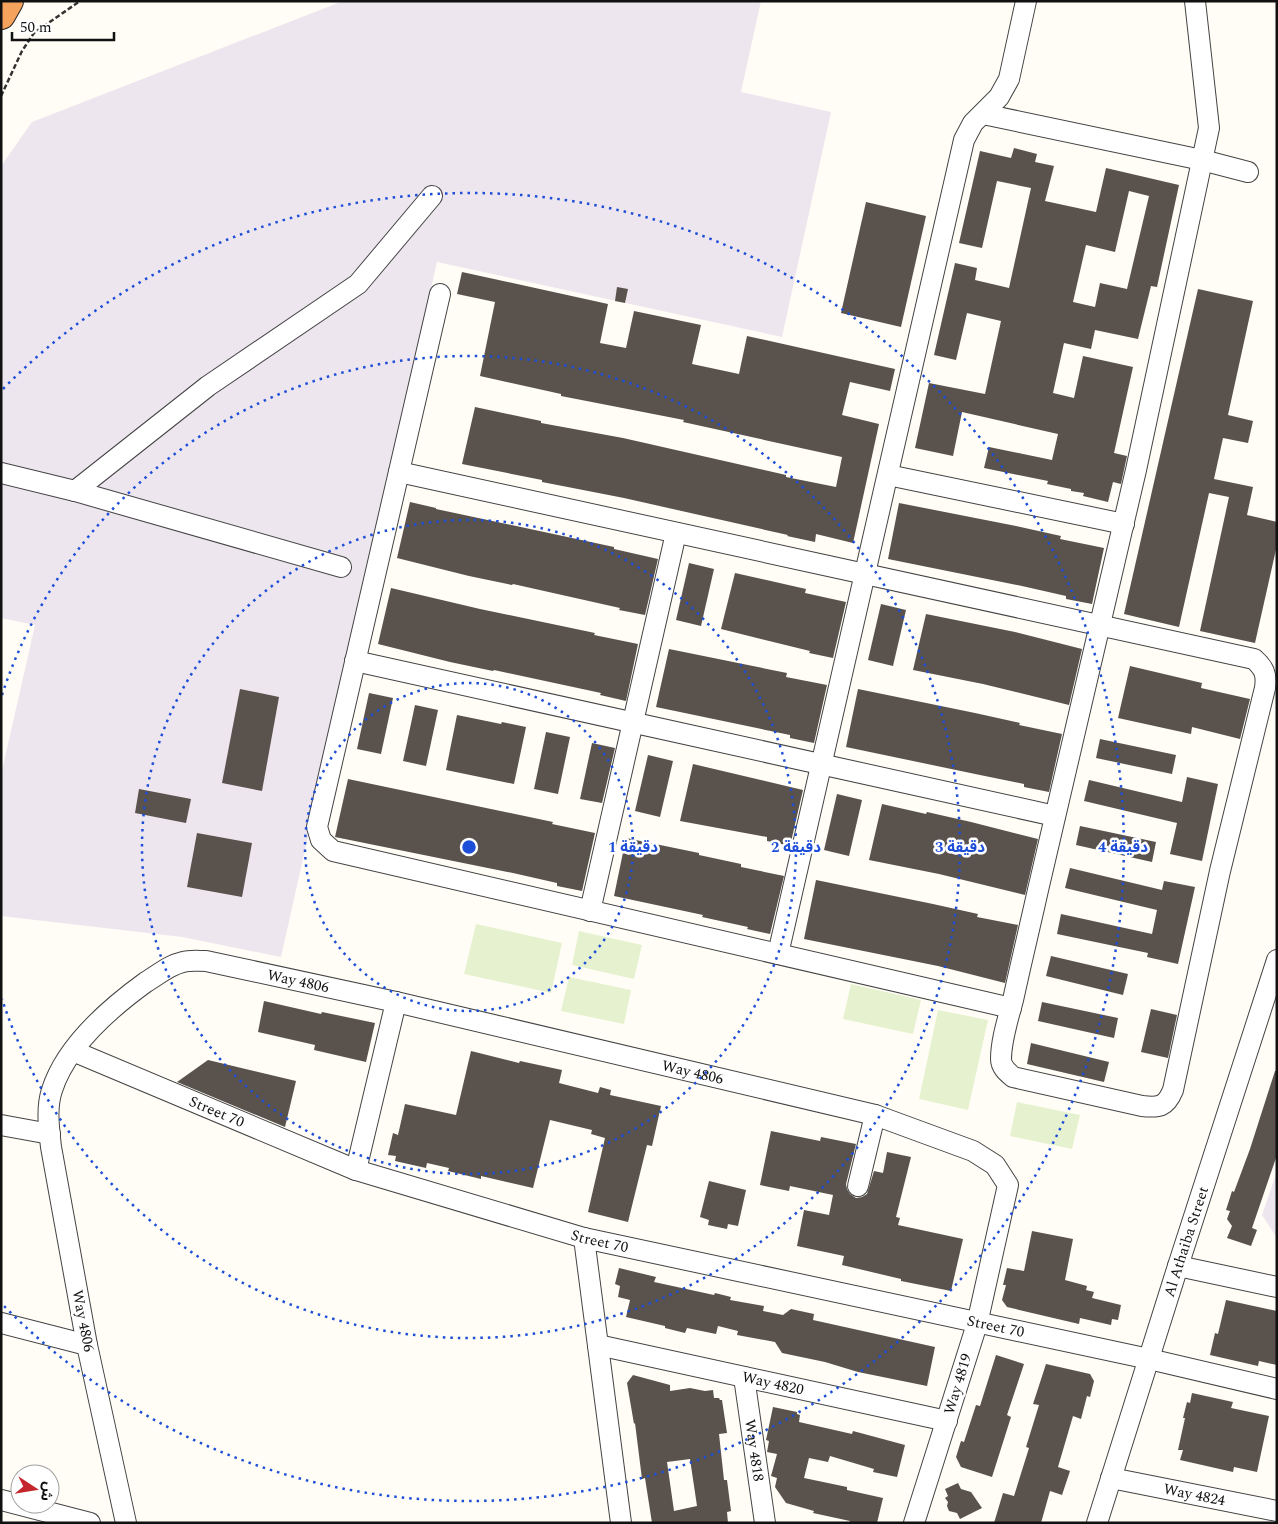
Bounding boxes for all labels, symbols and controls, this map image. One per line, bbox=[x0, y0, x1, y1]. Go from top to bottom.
scale bar bbox=[12, 10, 115, 42]
text: 50 m bbox=[20, 16, 52, 39]
text: 1 دقيقة bbox=[608, 836, 658, 859]
text: 2 دقيقة bbox=[771, 836, 821, 859]
text: 3 دقيقة bbox=[935, 836, 985, 859]
text: 4 دقيقة bbox=[1098, 836, 1148, 859]
centre of rings bbox=[460, 838, 478, 856]
street label: Way 4806 bbox=[265, 963, 332, 999]
street label: Way 4806 bbox=[660, 1054, 726, 1091]
street label: Street 70 bbox=[186, 1090, 248, 1133]
street label: Al Athaiba Street bbox=[1157, 1183, 1215, 1300]
street label: Street 70 bbox=[568, 1223, 631, 1259]
street label: Way 4806 bbox=[66, 1288, 100, 1354]
street label: Street 70 bbox=[965, 1309, 1027, 1344]
street label: Way 4819 bbox=[938, 1351, 978, 1417]
street label: Way 4820 bbox=[740, 1365, 806, 1401]
street label: Way 4818 bbox=[739, 1418, 770, 1483]
north arrow bbox=[10, 1464, 60, 1514]
street label: Way 4824 bbox=[1161, 1477, 1228, 1512]
text: ش bbox=[35, 1480, 59, 1503]

